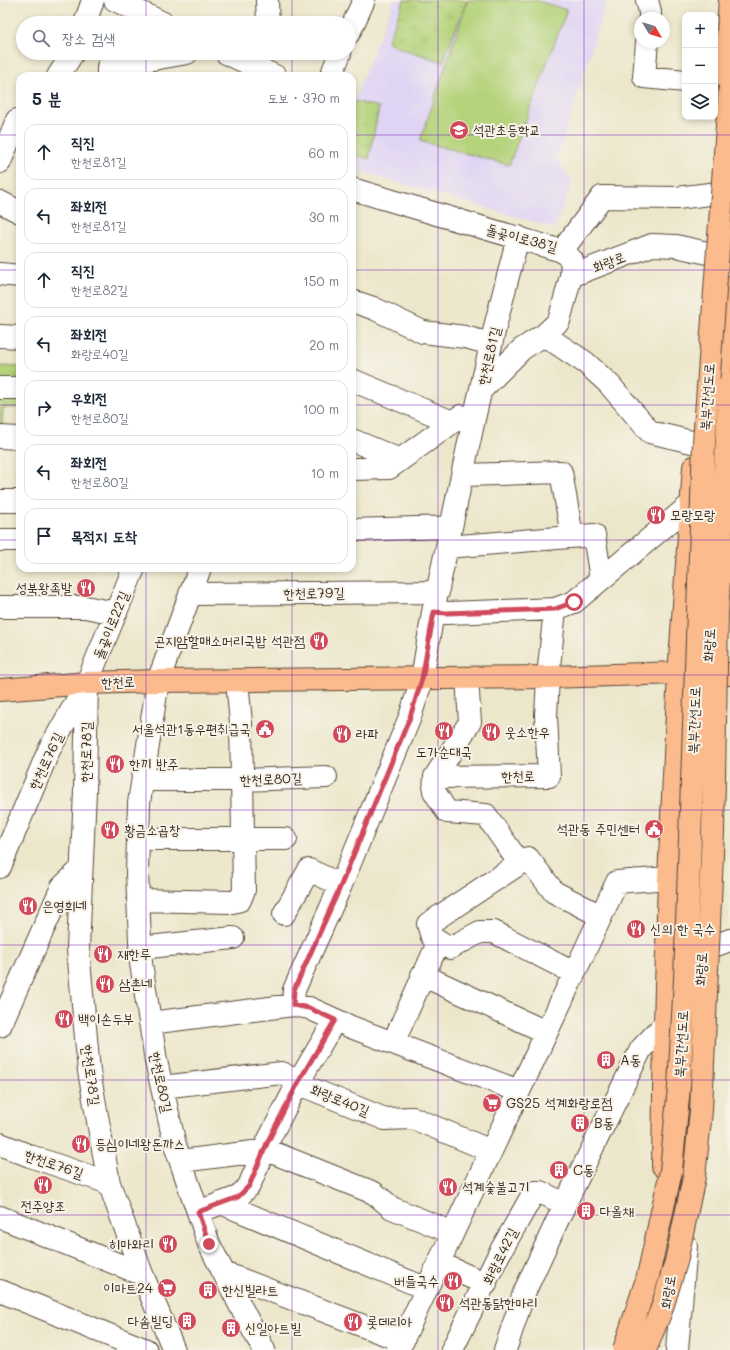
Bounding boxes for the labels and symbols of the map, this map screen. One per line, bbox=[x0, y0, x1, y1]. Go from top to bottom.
north arrow bbox=[634, 12, 670, 48]
school or university icon: 석관초등학교 bbox=[448, 119, 470, 141]
place label: 석관초등학교 bbox=[473, 120, 541, 139]
street label: 돌곶이로38길 bbox=[484, 219, 561, 256]
street label: 화랑로 bbox=[590, 247, 628, 276]
street label: 한천로81길 bbox=[473, 324, 505, 387]
street label: 북부간선도로 bbox=[695, 363, 718, 431]
restaurant icon: 모랑모랑 bbox=[645, 504, 667, 526]
place label: 모랑모랑 bbox=[670, 505, 716, 524]
restaurant icon: 성북왕족발 bbox=[75, 577, 97, 599]
place label: 성북왕족발 bbox=[16, 578, 73, 597]
street label: 한천로79길 bbox=[283, 582, 345, 603]
street label: 돌곶이로22길 bbox=[88, 587, 133, 662]
route start bbox=[565, 593, 583, 611]
street label: 화랑로 bbox=[698, 628, 719, 662]
restaurant icon: 곤지암할매소머리국밥 석관점 bbox=[308, 630, 330, 652]
place label: 곤지암할매소머리국밥 석관점 bbox=[154, 631, 305, 650]
street label: 한천로 bbox=[101, 671, 135, 692]
street label: 북부간선도로 bbox=[683, 686, 704, 754]
public building icon: 서울석관1동우편취급국 bbox=[254, 718, 276, 740]
place label: 서울석관1동우편취급국 bbox=[132, 719, 251, 738]
street label: 한천로78길 bbox=[75, 720, 96, 783]
restaurant icon: 도가순대국 bbox=[433, 720, 455, 742]
restaurant icon: 웃소한우 bbox=[480, 721, 502, 743]
place label: 웃소한우 bbox=[505, 722, 550, 741]
restaurant icon: 라파 bbox=[331, 723, 353, 745]
place label: 라파 bbox=[356, 724, 379, 743]
street label: 한천로76길 bbox=[24, 728, 67, 793]
place label: 도가순대국 bbox=[416, 742, 472, 761]
restaurant icon: 한끼 반주 bbox=[104, 753, 126, 775]
place label: 한끼 반주 bbox=[129, 754, 179, 773]
street label: 한천로 bbox=[501, 766, 535, 785]
street label: 한천로80길 bbox=[240, 768, 303, 789]
public building icon: 석관동 주민센터 bbox=[643, 818, 665, 840]
restaurant icon: 황금소곱창 bbox=[99, 819, 121, 841]
place label: 석관동 주민센터 bbox=[557, 819, 640, 838]
place label: 황금소곱창 bbox=[124, 820, 181, 839]
restaurant icon: 은영희네 bbox=[17, 895, 39, 917]
place label: 은영희네 bbox=[42, 896, 87, 915]
restaurant icon: 신의 한 국수 bbox=[625, 918, 647, 940]
place label: 신의 한 국수 bbox=[650, 919, 715, 938]
restaurant icon: 재한루 bbox=[92, 943, 114, 965]
place label: 재한루 bbox=[117, 944, 151, 963]
street label: 화랑로 bbox=[690, 952, 711, 986]
restaurant icon: 삼촌네 bbox=[94, 973, 116, 995]
place label: 삼촌네 bbox=[119, 974, 153, 993]
restaurant icon: 백이손두부 bbox=[53, 1008, 75, 1030]
place label: 백이손두부 bbox=[78, 1009, 134, 1028]
street label: 북부간선도로 bbox=[669, 1010, 692, 1078]
street label: 한천로78길 bbox=[78, 1043, 105, 1107]
building icon: A동 bbox=[595, 1049, 617, 1071]
street label: 한천로80길 bbox=[146, 1050, 177, 1115]
place label: A동 bbox=[620, 1050, 641, 1069]
street label: 화랑로40길 bbox=[308, 1079, 373, 1120]
supermarket icon: GS25 석계화랑로점 bbox=[481, 1092, 503, 1114]
place label: GS25 석계화랑로점 bbox=[506, 1093, 612, 1112]
building icon: B동 bbox=[569, 1112, 591, 1134]
place label: B동 bbox=[594, 1113, 614, 1132]
restaurant icon: 등심이네왕돈까스 bbox=[70, 1133, 92, 1155]
place label: 등심이네왕돈까스 bbox=[95, 1134, 185, 1153]
street label: 한천로76길 bbox=[22, 1145, 87, 1183]
building icon: C동 bbox=[548, 1159, 570, 1181]
place label: C동 bbox=[573, 1160, 594, 1179]
restaurant icon: 전주양조 bbox=[32, 1174, 54, 1196]
restaurant icon: 석계숯불고기 bbox=[437, 1176, 459, 1198]
place label: 석계숯불고기 bbox=[462, 1177, 530, 1196]
place label: 전주양조 bbox=[20, 1196, 66, 1215]
building icon: 다올채 bbox=[575, 1200, 597, 1222]
place label: 다올채 bbox=[600, 1201, 634, 1220]
street label: 화랑로42길 bbox=[478, 1224, 522, 1287]
restaurant icon: 히마와리 bbox=[157, 1233, 179, 1255]
place label: 히마와리 bbox=[109, 1234, 154, 1253]
route end bbox=[200, 1235, 218, 1253]
restaurant icon: 버들국수 bbox=[442, 1270, 464, 1292]
place label: 버들국수 bbox=[394, 1271, 439, 1290]
street label: 화랑로 bbox=[655, 1274, 680, 1310]
supermarket icon: 이마트24 bbox=[156, 1277, 178, 1299]
place label: 이마트24 bbox=[103, 1278, 154, 1297]
building icon: 한신빌라트 bbox=[197, 1279, 219, 1301]
place label: 한신빌라트 bbox=[222, 1280, 278, 1299]
restaurant icon: 석관동닭한마리 bbox=[434, 1292, 456, 1314]
place label: 석관동닭한마리 bbox=[459, 1293, 538, 1312]
building icon: 다솜빌딩 bbox=[176, 1310, 198, 1332]
place label: 다솜빌딩 bbox=[128, 1311, 173, 1330]
restaurant icon: 롯데리아 bbox=[342, 1311, 364, 1333]
place label: 롯데리아 bbox=[367, 1312, 413, 1331]
building icon: 신일아트빌 bbox=[220, 1317, 242, 1339]
place label: 신일아트빌 bbox=[245, 1318, 302, 1337]

